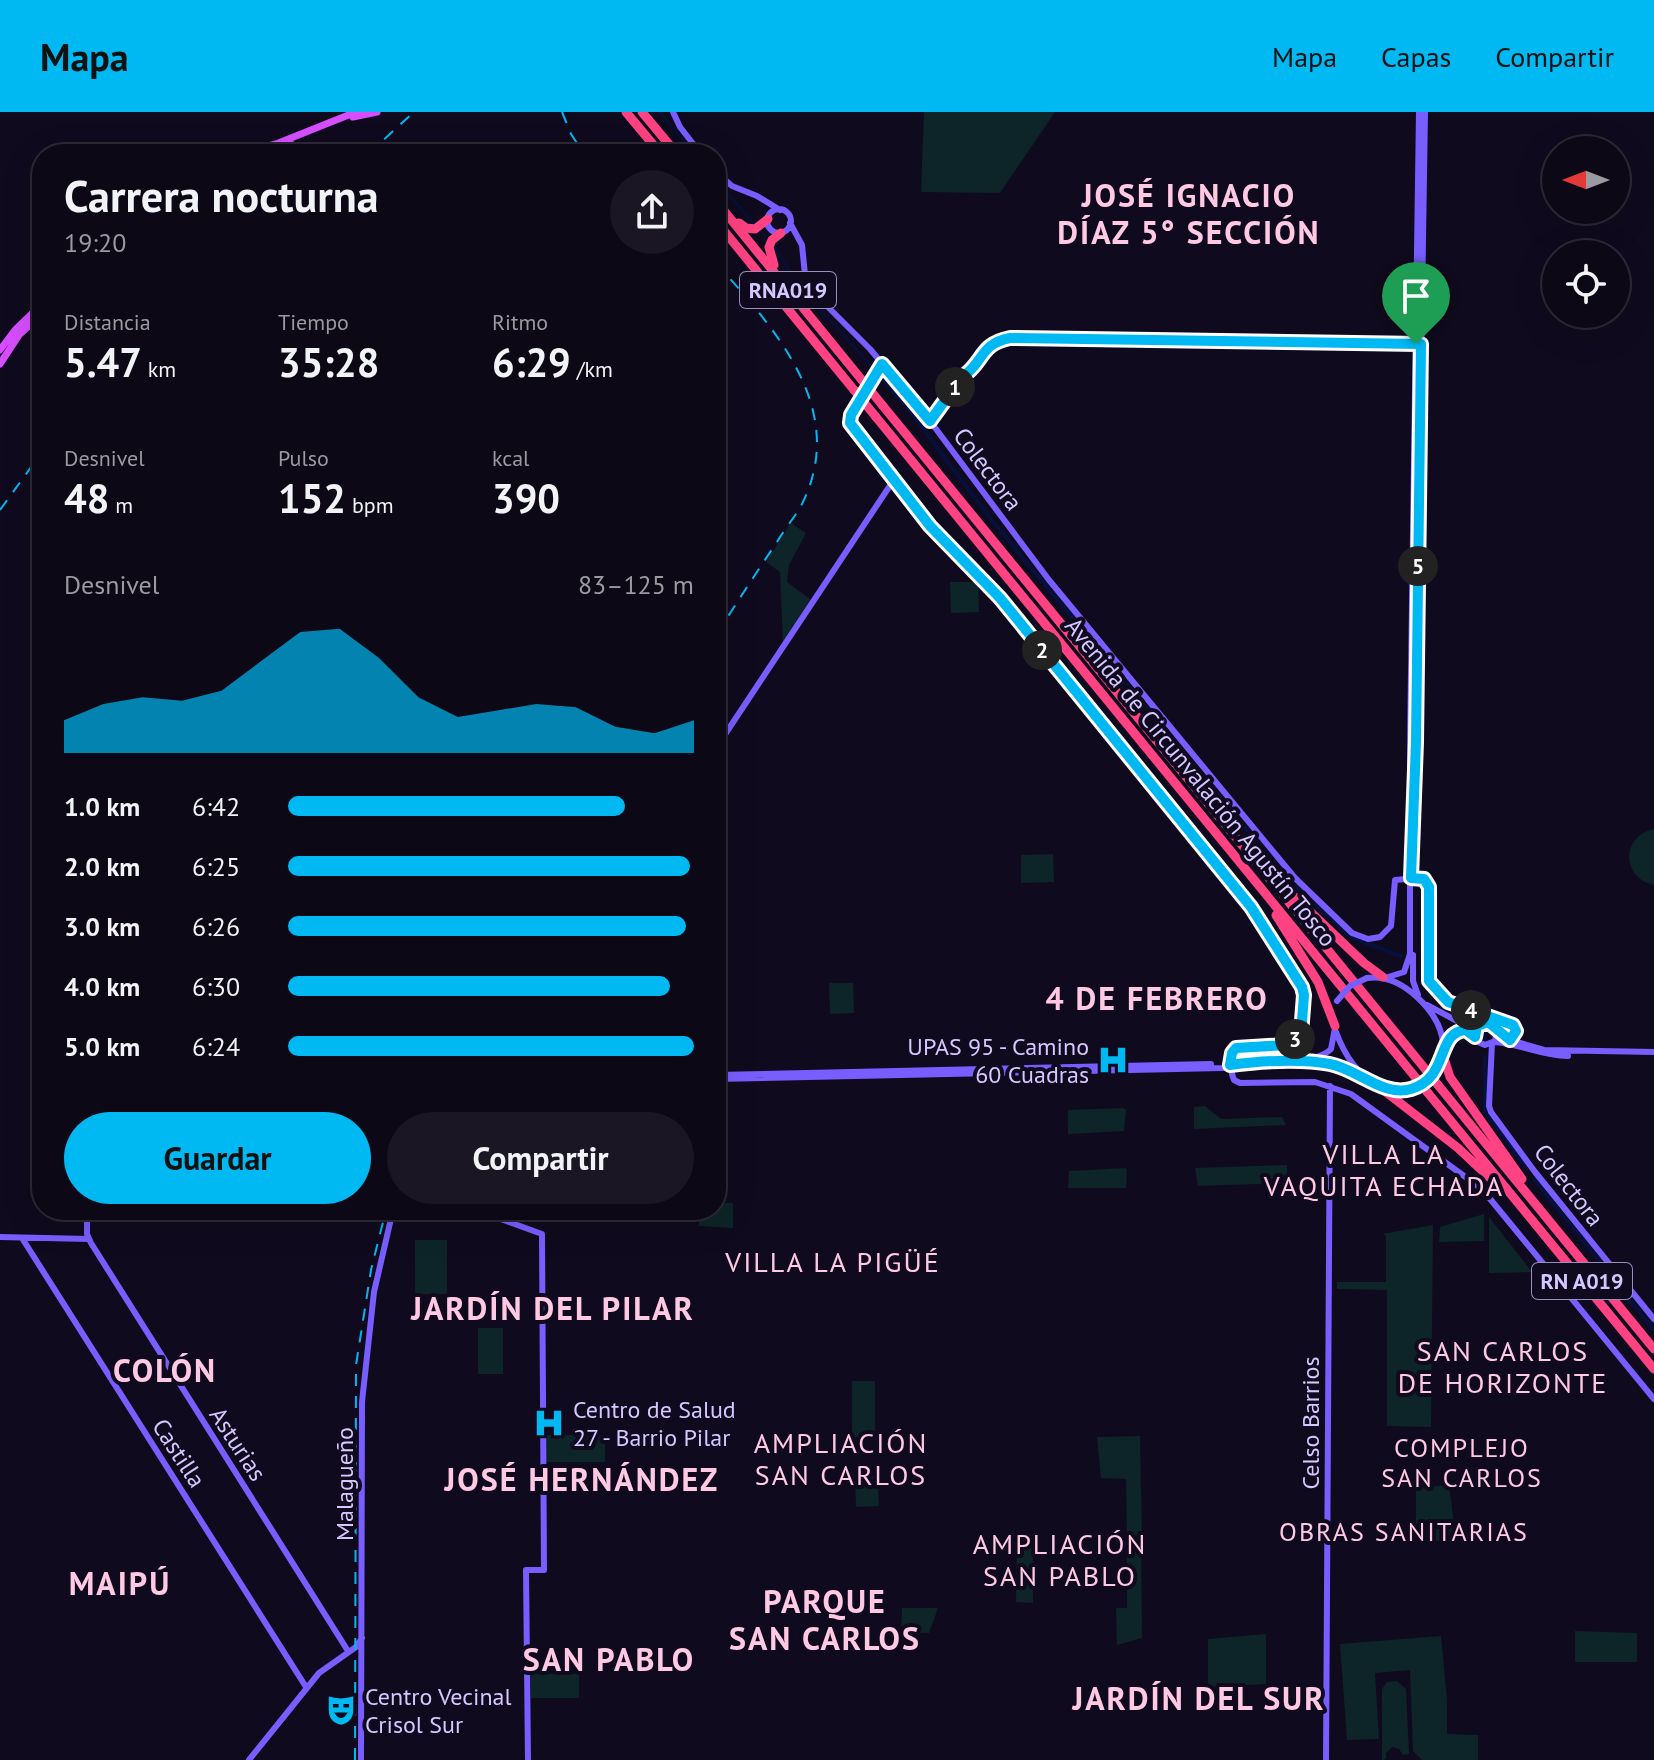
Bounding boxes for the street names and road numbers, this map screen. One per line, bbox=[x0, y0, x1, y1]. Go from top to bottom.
road number: RNA019 bbox=[740, 272, 836, 308]
street label: Colectora bbox=[947, 421, 1029, 517]
street label: Avenida de Circunvalación Agustín Tosco bbox=[1058, 611, 1344, 953]
street label: Colectora bbox=[1527, 1138, 1611, 1232]
road number: RN A019 bbox=[1532, 1263, 1632, 1299]
street label: Celso Barrios bbox=[1295, 1356, 1326, 1490]
street label: Asturias bbox=[203, 1401, 273, 1487]
street label: Castilla bbox=[145, 1413, 213, 1493]
street label: Malagueño bbox=[329, 1427, 360, 1541]

